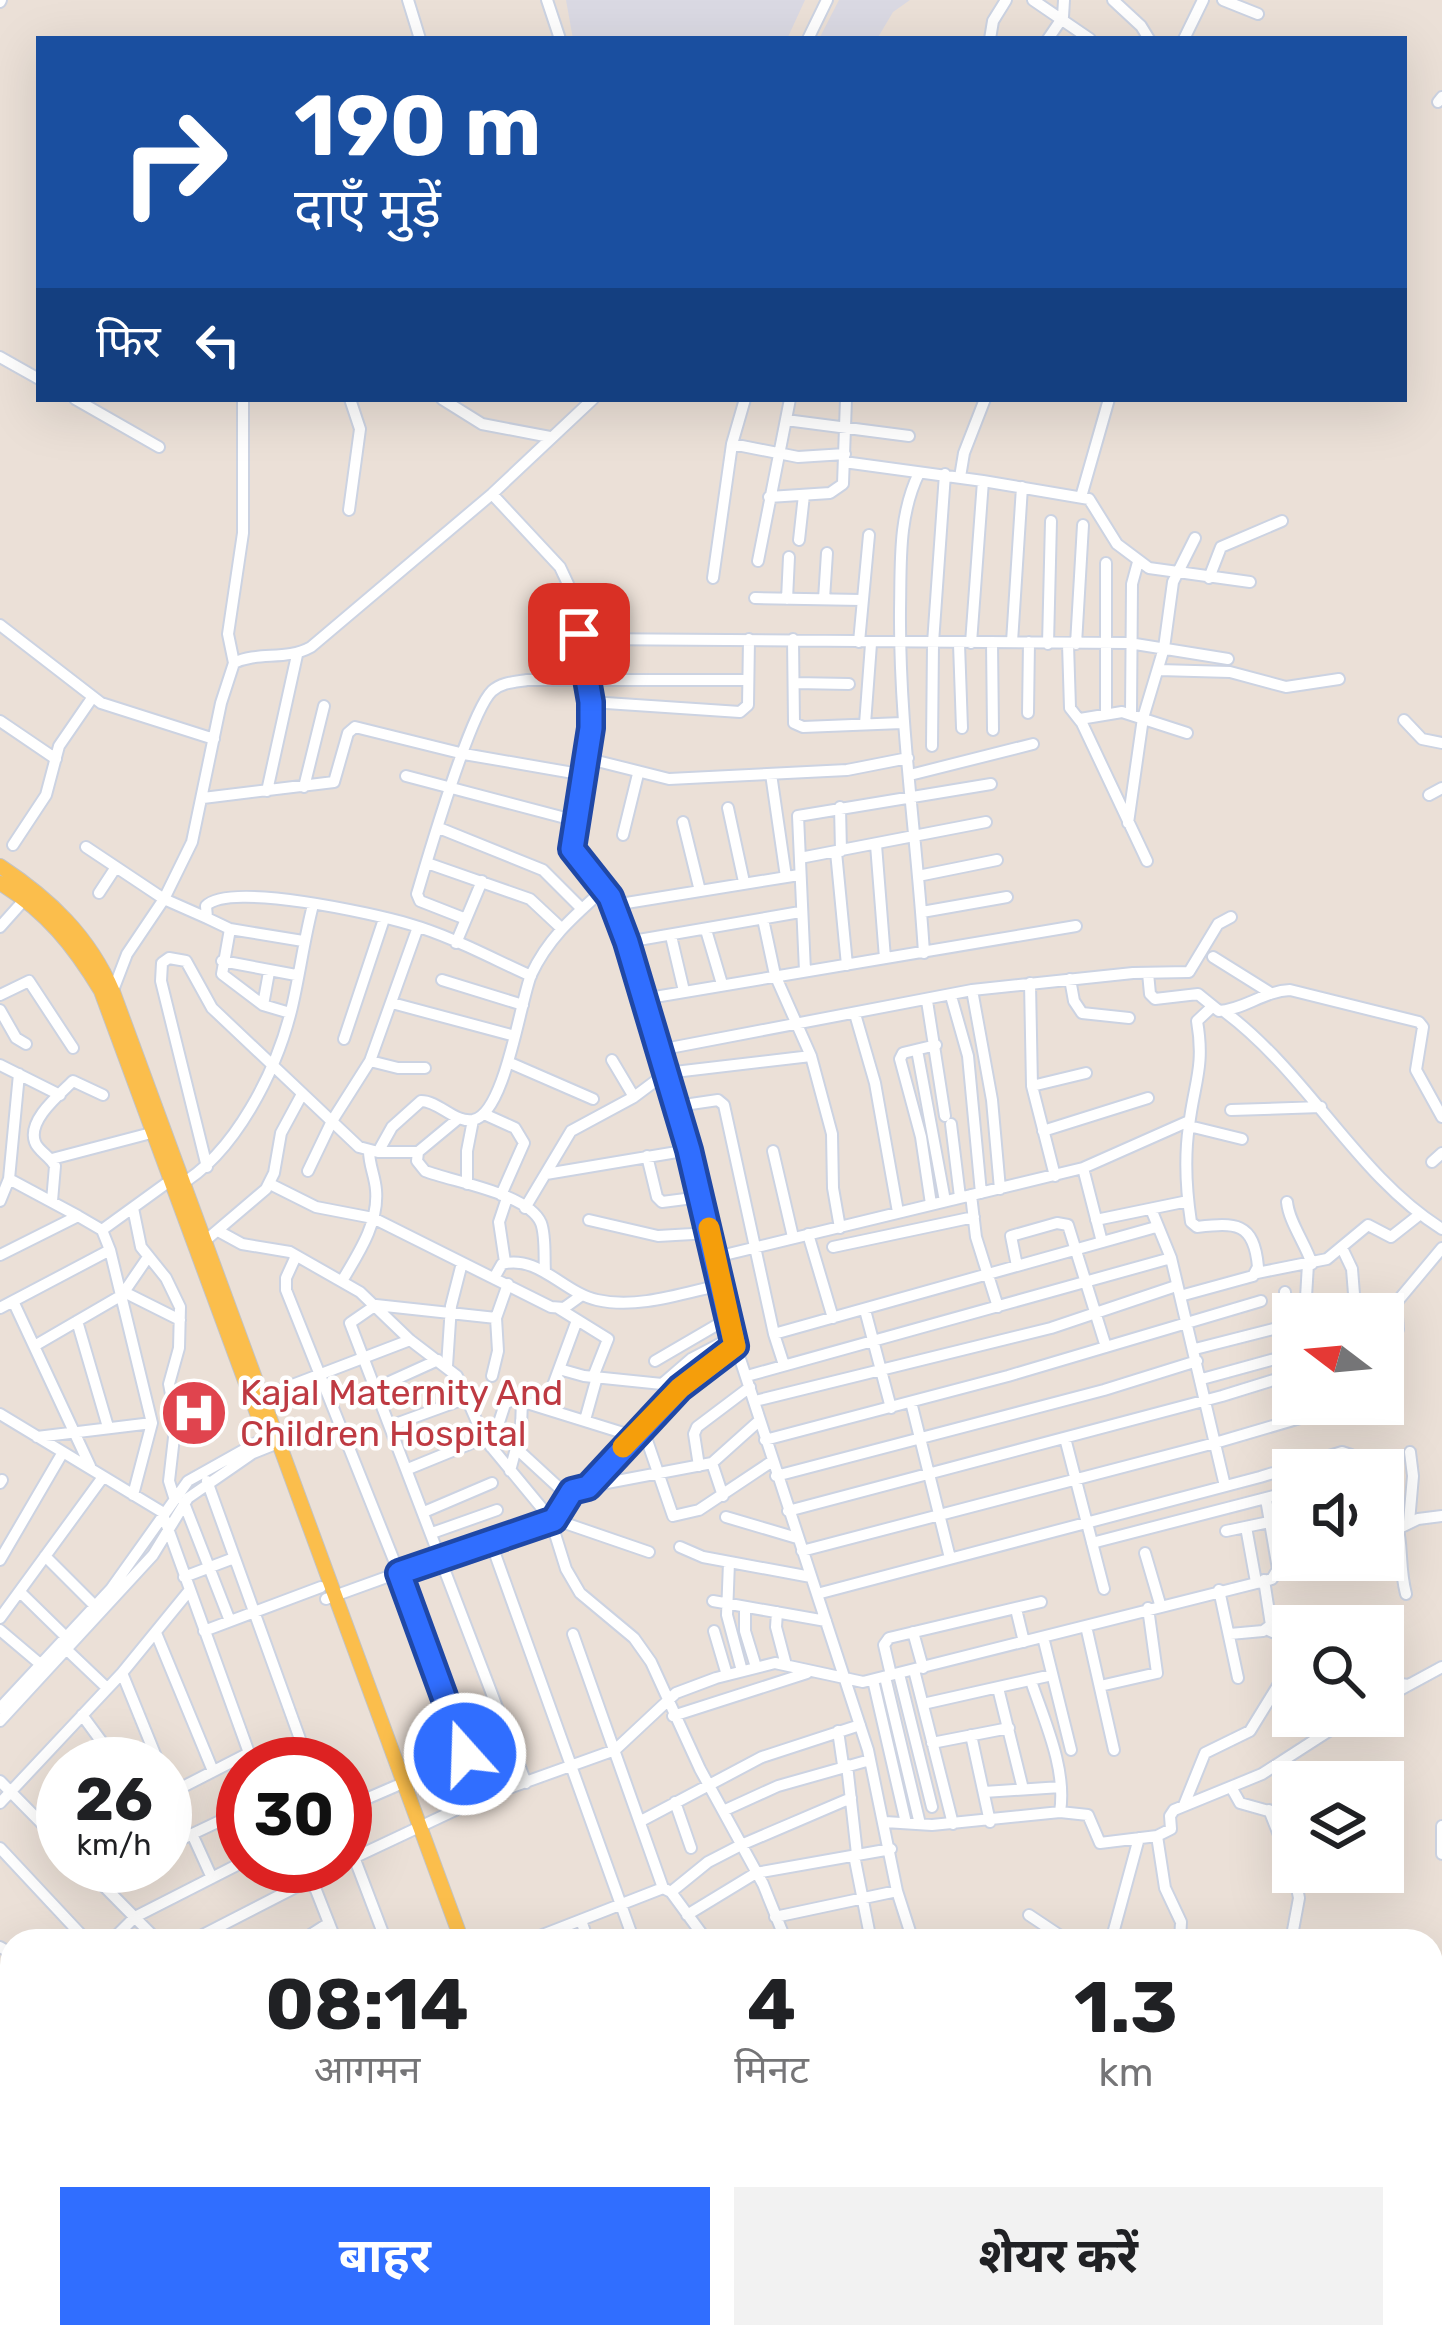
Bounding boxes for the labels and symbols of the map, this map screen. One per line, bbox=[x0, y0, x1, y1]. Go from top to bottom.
pin bbox=[528, 583, 630, 685]
north arrow bbox=[1272, 1293, 1404, 1425]
place label: Kajal Maternity And Children Hospital bbox=[240, 1371, 563, 1455]
hospital icon: Kajal Maternity And Children Hospital bbox=[159, 1378, 229, 1448]
position arrow bbox=[402, 1691, 528, 1817]
speed limit sign: 30 bbox=[216, 1737, 372, 1893]

